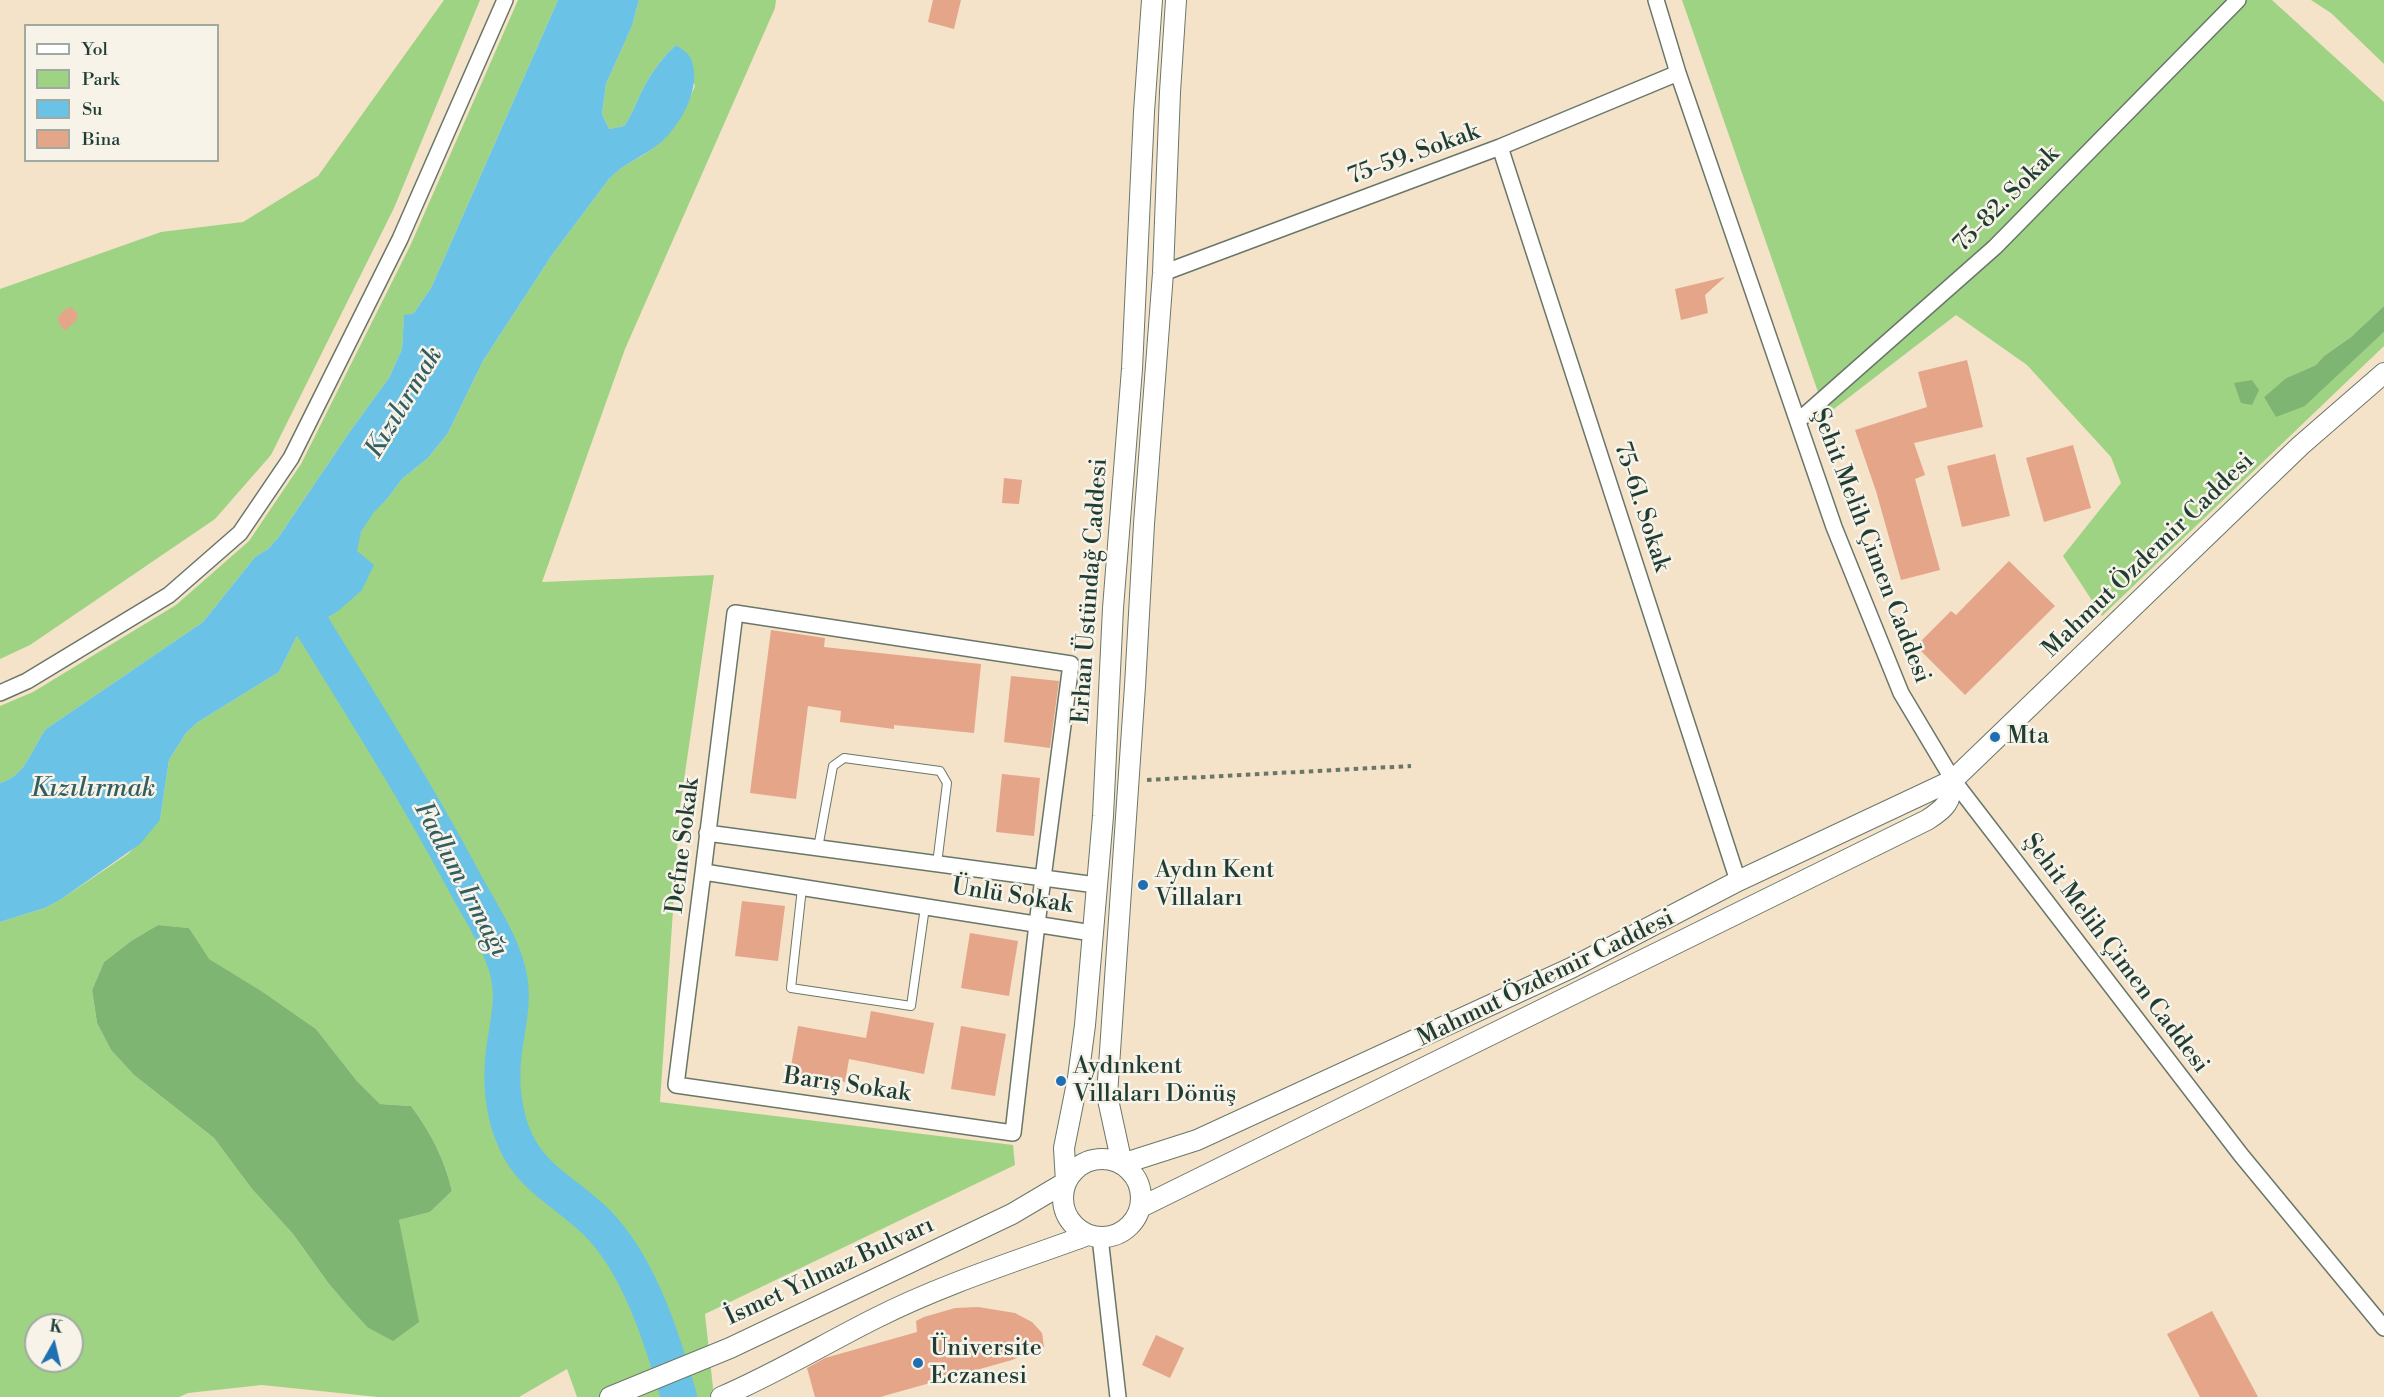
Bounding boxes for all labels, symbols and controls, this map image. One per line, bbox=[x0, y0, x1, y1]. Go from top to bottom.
legend bbox=[24, 24, 219, 162]
text: Yol bbox=[82, 38, 108, 61]
text: Park bbox=[82, 68, 119, 91]
text: Su bbox=[82, 98, 103, 121]
street label: 75-59. Sokak bbox=[1344, 118, 1484, 192]
text: Bina bbox=[82, 128, 120, 151]
street label: 75-82. Sokak bbox=[1948, 141, 2066, 259]
water label: Kızılırmak bbox=[360, 342, 450, 464]
street label: Şehit Melih Çimen Caddesi bbox=[1804, 404, 1936, 688]
street label: 75-61. Sokak bbox=[1607, 439, 1675, 575]
street label: Mahmut Özdemir Caddesi bbox=[2037, 448, 2261, 664]
street label: Erhan Üstündağ Caddesi bbox=[1067, 457, 1115, 725]
place label: Mta bbox=[2007, 723, 2049, 751]
marker: Mta bbox=[1988, 730, 2002, 744]
water label: Kızılırmak bbox=[31, 774, 155, 806]
street label: Defne Sokak bbox=[661, 777, 707, 915]
water label: Fadlum Irmağı bbox=[406, 797, 514, 963]
street label: Şehit Melih Çimen Caddesi bbox=[2016, 829, 2214, 1079]
place label: Aydın Kent Villaları bbox=[1155, 857, 1275, 913]
street label: Ünlü Sokak bbox=[949, 873, 1075, 921]
marker: Aydın Kent Villaları bbox=[1136, 878, 1150, 892]
street label: Mahmut Özdemir Caddesi bbox=[1413, 904, 1679, 1054]
place label: Aydınkent Villaları Dönüş bbox=[1073, 1053, 1236, 1109]
street label: Barış Sokak bbox=[782, 1063, 912, 1109]
marker: Aydınkent Villaları Dönüş bbox=[1054, 1074, 1068, 1088]
street label: İsmet Yılmaz Bulvarı bbox=[721, 1211, 939, 1333]
north arrow bbox=[24, 1313, 84, 1373]
text: K bbox=[48, 1316, 64, 1338]
place label: Üniversite Eczanesi bbox=[930, 1335, 1042, 1391]
marker: Üniversite Eczanesi bbox=[911, 1356, 925, 1370]

